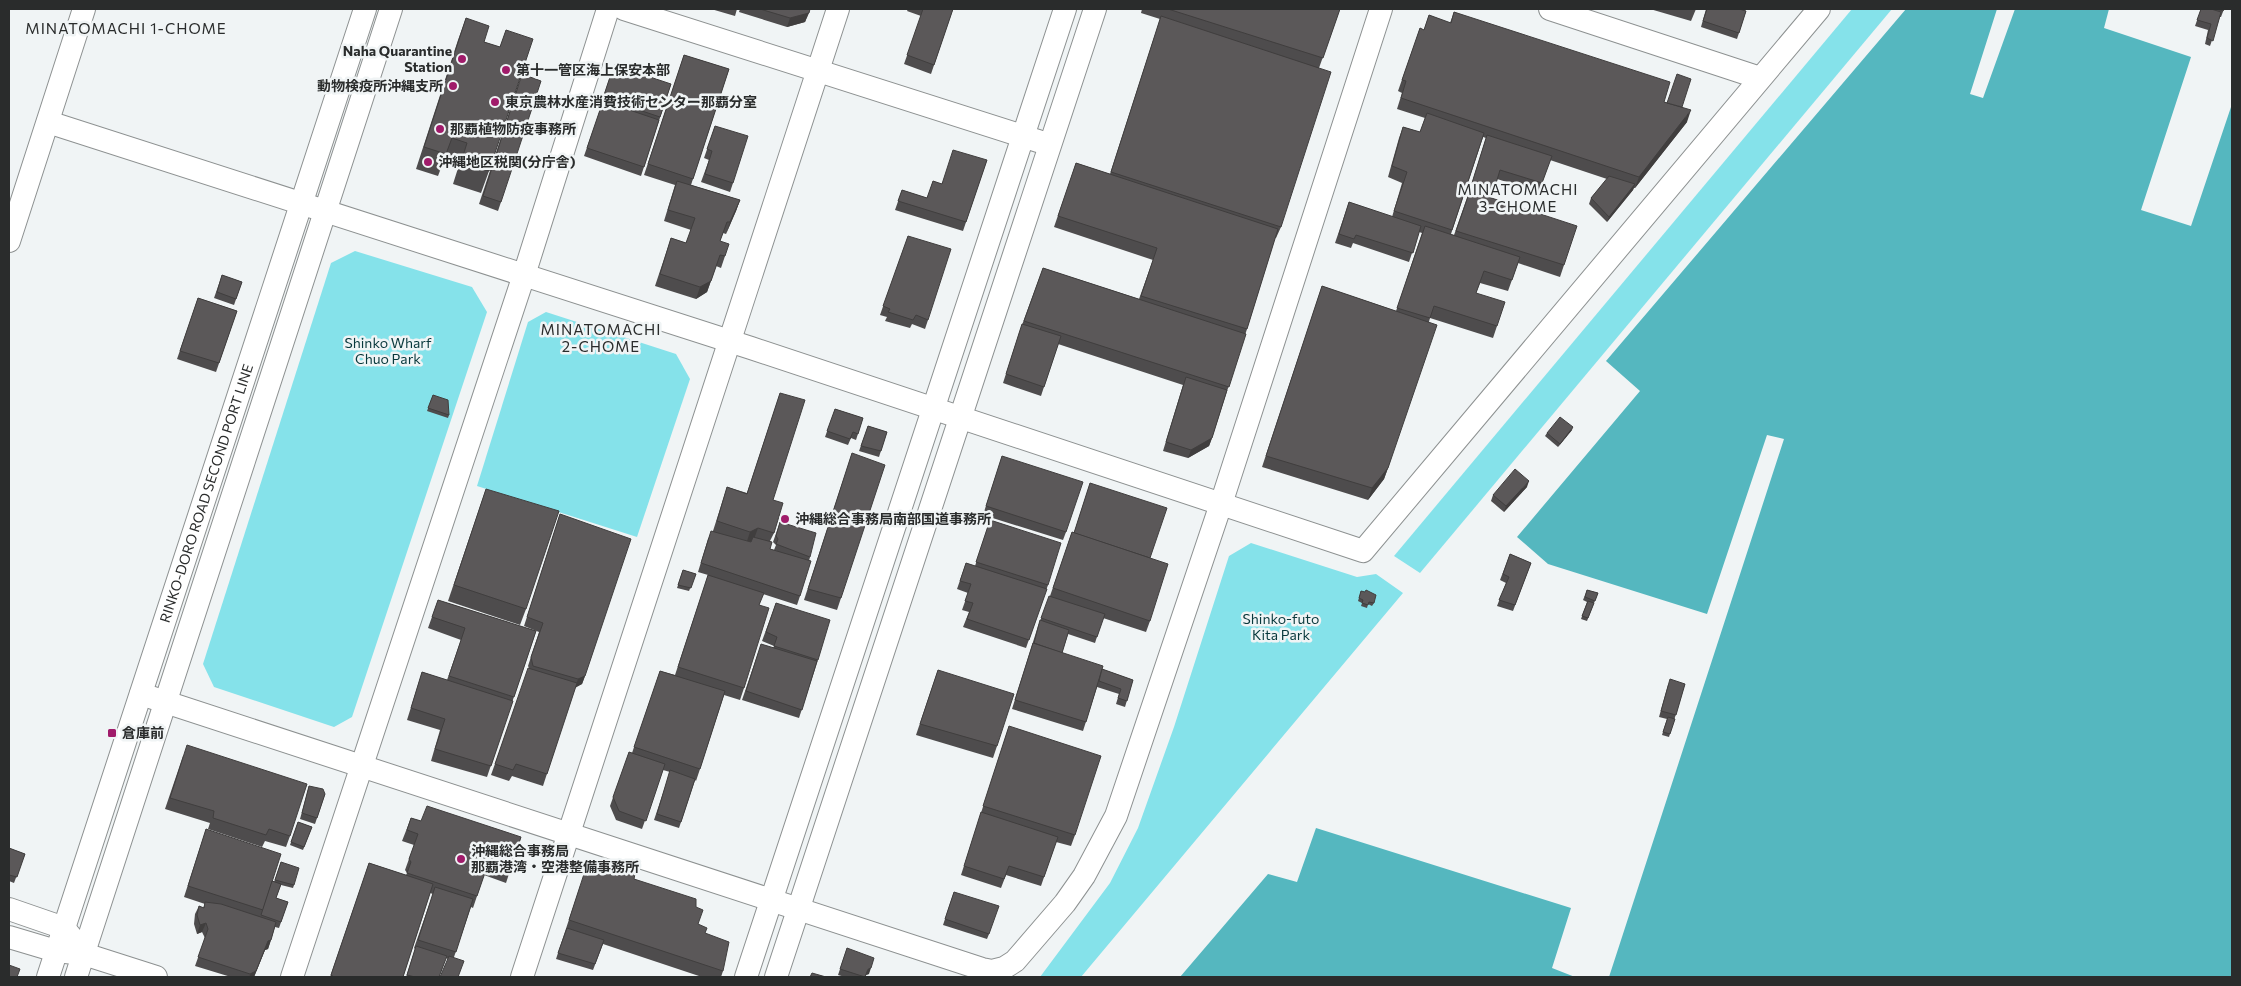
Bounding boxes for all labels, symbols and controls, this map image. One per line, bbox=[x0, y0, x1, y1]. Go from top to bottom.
district label: MINATOMACHI 1-CHOME bbox=[25, 19, 227, 37]
place label: Naha Quarantine Station bbox=[343, 42, 452, 75]
marker: Naha Quarantine Station bbox=[456, 53, 468, 65]
place label: 第十一管区海上保安本部 bbox=[516, 61, 670, 78]
marker: 第十一管区海上保安本部 bbox=[500, 64, 512, 76]
place label: 動物検疫所沖縄支所 bbox=[317, 77, 443, 94]
marker: 動物検疫所沖縄支所 bbox=[447, 80, 459, 92]
place label: 東京農林水産消費技術センター那覇分室 bbox=[505, 93, 757, 110]
marker: 東京農林水産消費技術センター那覇分室 bbox=[489, 96, 501, 108]
place label: 那覇植物防疫事務所 bbox=[450, 120, 576, 137]
marker: 那覇植物防疫事務所 bbox=[434, 123, 446, 135]
place label: 沖縄地区税関(分庁舎) bbox=[438, 153, 576, 170]
marker: 沖縄地区税関(分庁舎) bbox=[422, 156, 434, 168]
district label: MINATOMACHI 3-CHOME bbox=[1458, 180, 1579, 215]
district label: MINATOMACHI 2-CHOME bbox=[541, 320, 662, 355]
park label: Shinko Wharf Chuo Park bbox=[345, 334, 432, 367]
street label: RINKO-DORO ROAD SECOND PORT LINE bbox=[156, 362, 256, 625]
place label: 沖縄総合事務局南部国道事務所 bbox=[795, 510, 991, 527]
marker: 沖縄総合事務局南部国道事務所 bbox=[779, 513, 791, 525]
park label: Shinko-futo Kita Park bbox=[1243, 610, 1319, 643]
place label: 倉庫前 bbox=[122, 724, 164, 741]
marker: 倉庫前 bbox=[106, 727, 118, 739]
place label: 沖縄総合事務局 那覇港湾・空港整備事務所 bbox=[471, 842, 639, 875]
marker: 沖縄総合事務局 那覇港湾・空港整備事務所 bbox=[455, 853, 467, 865]

